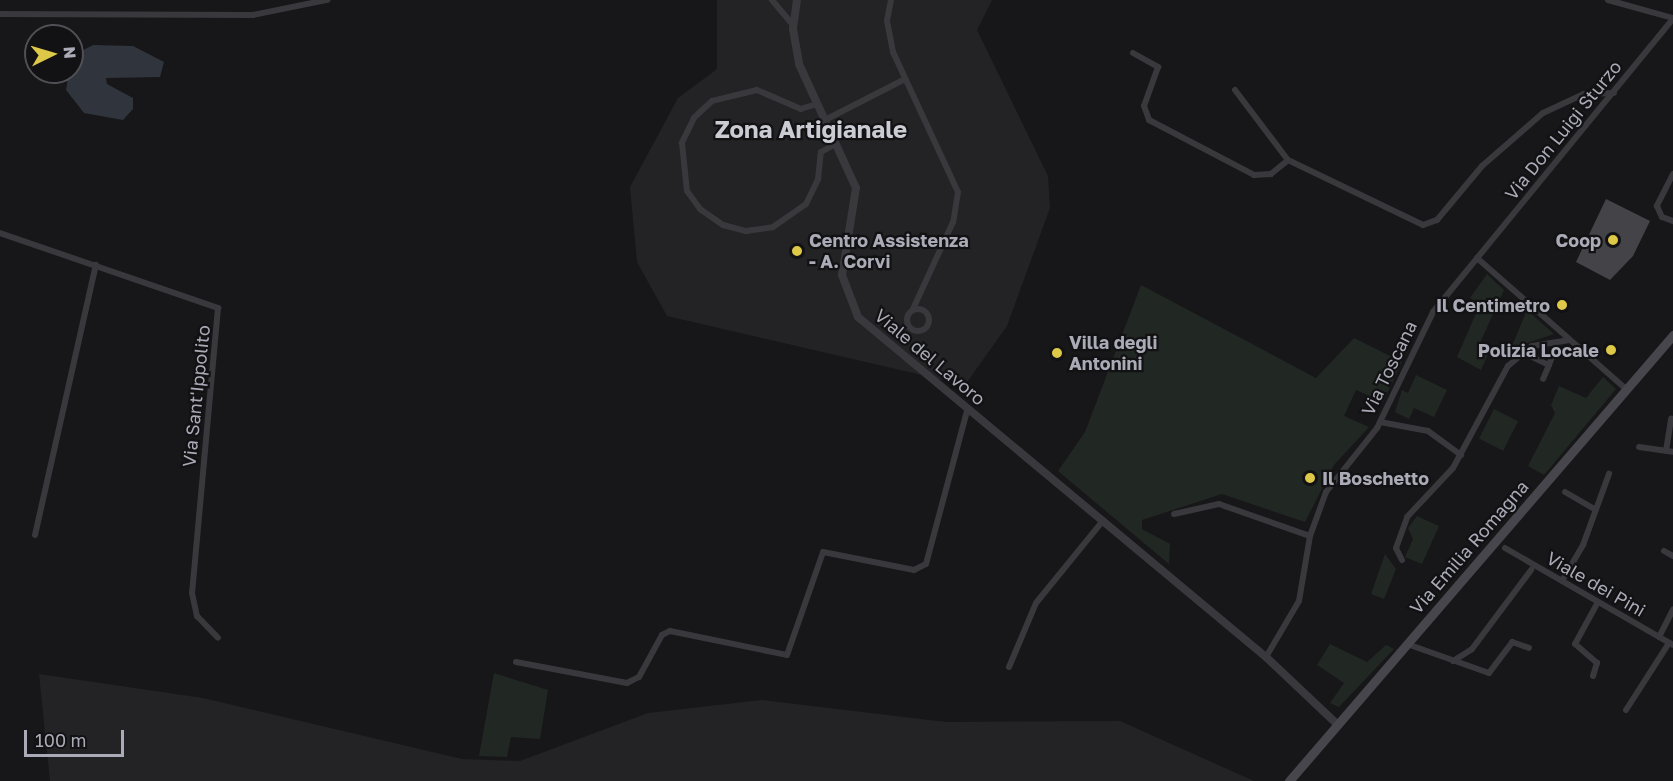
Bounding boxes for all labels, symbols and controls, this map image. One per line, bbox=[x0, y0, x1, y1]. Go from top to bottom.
north arrow bbox=[24, 24, 84, 84]
text: N bbox=[59, 46, 80, 60]
street label: Via Don Luigi Sturzo bbox=[1500, 56, 1626, 204]
district label: Zona Artigianale bbox=[715, 115, 907, 143]
place label: Coop bbox=[1556, 229, 1601, 251]
place label: Centro Assistenza - A. Corvi bbox=[809, 230, 969, 272]
marker: Coop bbox=[1606, 233, 1620, 247]
marker: Centro Assistenza - A. Corvi bbox=[790, 244, 804, 258]
place label: Il Centimetro bbox=[1436, 294, 1550, 316]
marker: Il Centimetro bbox=[1555, 298, 1569, 312]
street label: Viale del Lavoro bbox=[870, 304, 990, 410]
street label: Via Toscana bbox=[1357, 317, 1421, 419]
street label: Via Sant'Ippolito bbox=[178, 324, 214, 468]
place label: Villa degli Antonini bbox=[1069, 332, 1157, 374]
place label: Polizia Locale bbox=[1478, 339, 1599, 361]
marker: Polizia Locale bbox=[1604, 343, 1618, 357]
marker: Villa degli Antonini bbox=[1050, 346, 1064, 360]
place label: Il Boschetto bbox=[1322, 467, 1429, 489]
marker: Il Boschetto bbox=[1303, 471, 1317, 485]
street label: Via Emilia Romagna bbox=[1405, 476, 1533, 618]
street label: Viale dei Pini bbox=[1543, 547, 1649, 621]
scale bar bbox=[27, 718, 128, 756]
text: 100 m bbox=[35, 729, 86, 751]

